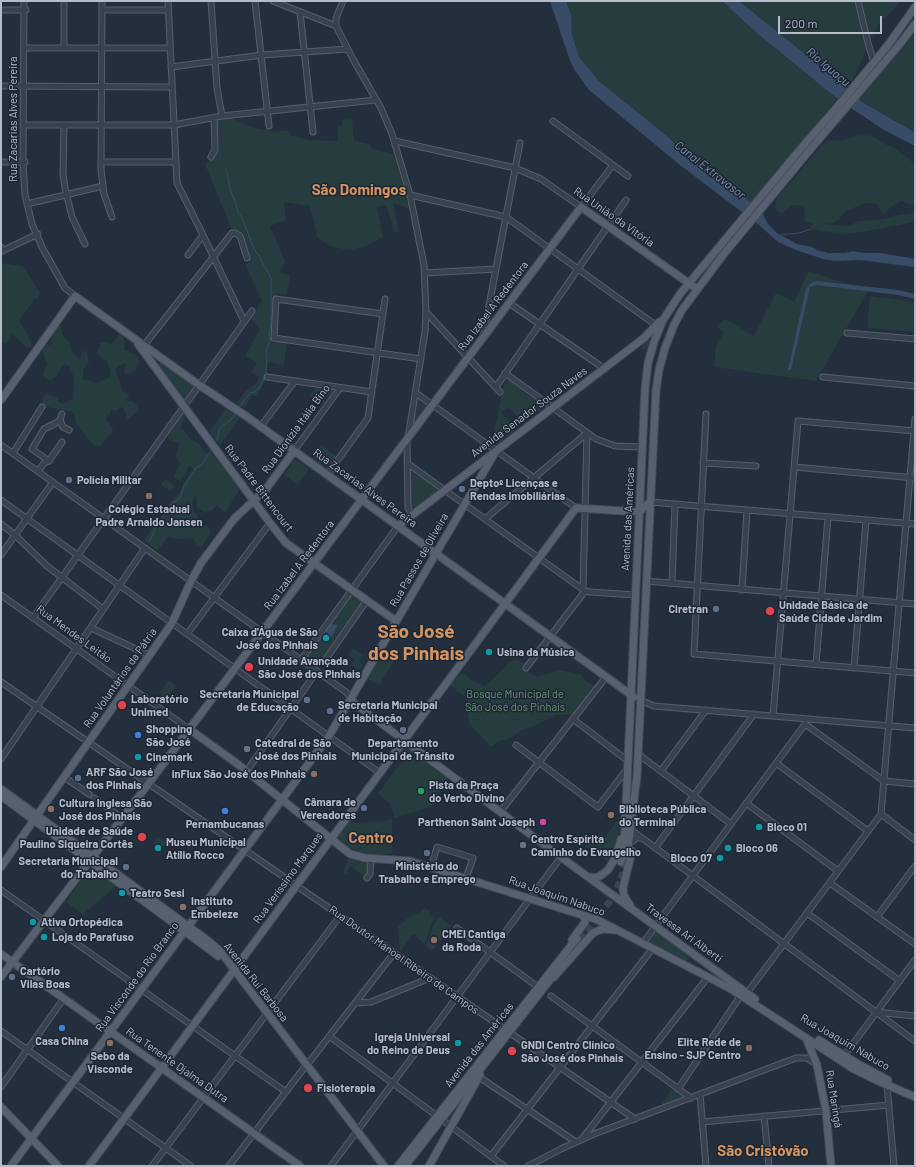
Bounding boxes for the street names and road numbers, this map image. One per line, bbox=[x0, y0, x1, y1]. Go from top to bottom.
street label: Rua Zacarias Alves Pereira bbox=[6, 56, 20, 182]
street label: Rua União da Vitória bbox=[571, 184, 657, 250]
street label: Rua Izabel A Redentora bbox=[455, 258, 531, 354]
street label: Avenida Senador Souza Naves bbox=[468, 364, 590, 460]
street label: Rua Dionízia Itália Bino bbox=[259, 382, 333, 476]
street label: Rua Padre Bittencourt bbox=[222, 442, 296, 534]
street label: Rua Zacarias Alves Pereira bbox=[310, 446, 420, 530]
street label: Avenida das Américas bbox=[619, 467, 637, 571]
street label: Rua Passos de Oliveira bbox=[387, 511, 451, 609]
street label: Rua Izabel A Redentora bbox=[261, 517, 337, 613]
street label: Rua Mendes Leitão bbox=[34, 602, 114, 666]
street label: Rua Voluntários da Pátria bbox=[80, 625, 160, 731]
street label: Rua Veríssimo Marques bbox=[251, 830, 325, 926]
street label: Rua Joaquim Nabuco bbox=[507, 873, 607, 919]
street label: Travessa Ari Alberti bbox=[643, 901, 725, 965]
street label: Rua Doutor Manoel Ribeiro de Campos bbox=[326, 903, 482, 1017]
street label: Rua Visconde do Rio Branco bbox=[93, 919, 181, 1035]
street label: Avenida Rui Barbosa bbox=[221, 940, 291, 1024]
street label: Avenida das Américas bbox=[442, 1000, 516, 1090]
street label: Rua Joaquim Nabuco bbox=[798, 1011, 892, 1073]
street label: Rua Tenente Djalma Dutra bbox=[123, 1025, 231, 1105]
street label: Rua Maringá bbox=[823, 1069, 845, 1129]

